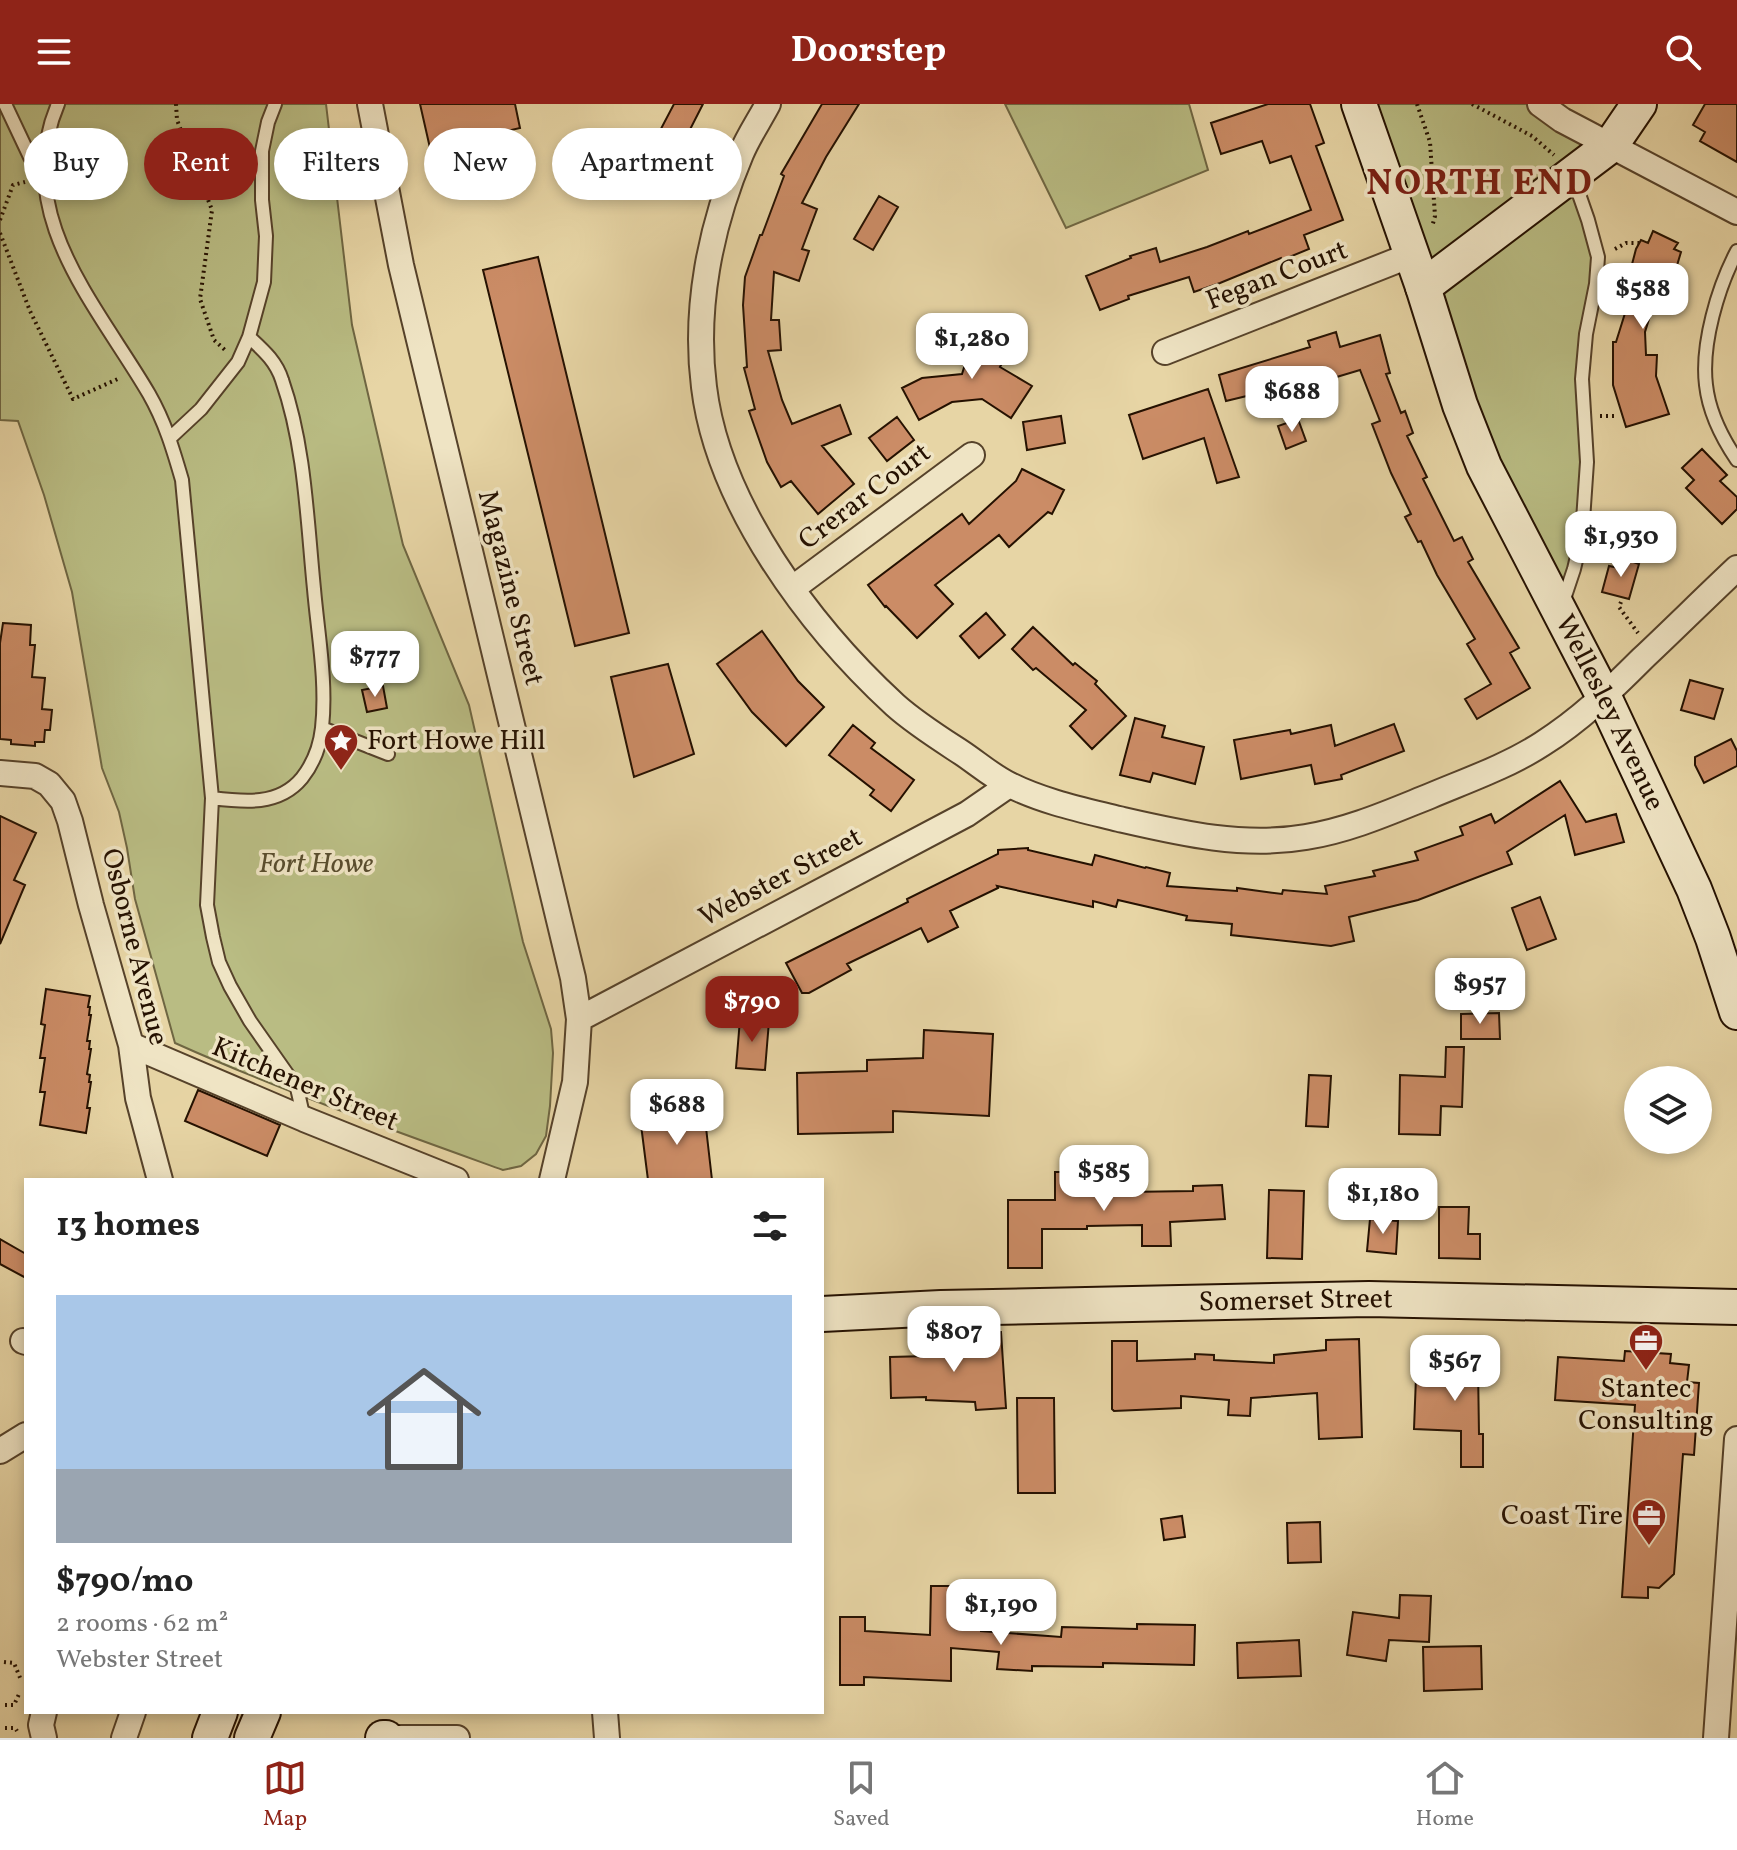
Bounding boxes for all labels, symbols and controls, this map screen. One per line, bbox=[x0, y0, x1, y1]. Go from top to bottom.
text: Doorstep bbox=[791, 27, 946, 77]
icon: menu bbox=[32, 30, 76, 74]
icon: search bbox=[1661, 30, 1705, 74]
chip: Buy bbox=[24, 128, 128, 200]
chip: Rent bbox=[144, 128, 258, 200]
chip: Filters bbox=[274, 128, 408, 200]
chip: New bbox=[424, 128, 536, 200]
chip: Apartment bbox=[552, 128, 742, 200]
district label: NORTH END bbox=[1366, 160, 1594, 210]
street label: Fegan Court bbox=[1201, 231, 1353, 321]
pin: $588 bbox=[1596, 263, 1690, 331]
text: $588 bbox=[1615, 271, 1671, 307]
pin: $1,280 bbox=[907, 313, 1037, 381]
text: $1,280 bbox=[934, 321, 1010, 357]
pin: $688 bbox=[1245, 366, 1339, 434]
text: $688 bbox=[1263, 374, 1321, 410]
street label: Crerar Court bbox=[791, 434, 939, 560]
street label: Magazine Street bbox=[467, 486, 553, 690]
pin: $1,930 bbox=[1556, 511, 1686, 579]
text: $1,930 bbox=[1583, 519, 1659, 555]
street label: Wellesley Avenue bbox=[1545, 608, 1674, 817]
pin: $777 bbox=[328, 631, 422, 699]
text: $777 bbox=[349, 639, 401, 675]
place icon: Fort Howe Hill bbox=[322, 722, 360, 772]
place label: Fort Howe Hill bbox=[367, 722, 546, 761]
street label: Webster Street bbox=[692, 819, 870, 937]
street label: Osborne Avenue bbox=[91, 844, 177, 1050]
park label: Fort Howe bbox=[259, 845, 373, 884]
pin: $957 bbox=[1433, 958, 1527, 1026]
text: $957 bbox=[1453, 966, 1507, 1002]
pin: $790 bbox=[705, 976, 799, 1044]
text: $790 bbox=[723, 984, 781, 1020]
street label: Kitchener Street bbox=[206, 1028, 404, 1142]
map controls bbox=[1624, 1066, 1712, 1154]
button: layers bbox=[1624, 1066, 1712, 1154]
pin: $688 bbox=[630, 1079, 724, 1147]
text: $688 bbox=[648, 1087, 706, 1123]
pin: $585 bbox=[1057, 1145, 1151, 1213]
text: $585 bbox=[1077, 1153, 1131, 1189]
pin: $1,180 bbox=[1318, 1168, 1448, 1236]
text: $1,180 bbox=[1346, 1176, 1420, 1212]
text: 13 homes bbox=[56, 1203, 200, 1250]
icon: filters bbox=[748, 1204, 792, 1248]
street label: Somerset Street bbox=[1198, 1279, 1393, 1322]
pin: $807 bbox=[907, 1306, 1001, 1374]
text: $807 bbox=[925, 1314, 983, 1350]
office icon: Stantec Consulting bbox=[1627, 1322, 1665, 1372]
pin: $567 bbox=[1408, 1335, 1502, 1403]
text: $567 bbox=[1428, 1343, 1482, 1379]
icon: home bbox=[352, 1347, 496, 1491]
place label: Stantec Consulting bbox=[1578, 1370, 1714, 1441]
place label: Coast Tire bbox=[1501, 1497, 1623, 1536]
office icon: Coast Tire bbox=[1630, 1497, 1668, 1547]
text: $790/mo bbox=[56, 1559, 193, 1606]
pin: $1,190 bbox=[936, 1579, 1066, 1647]
text: $1,190 bbox=[964, 1587, 1038, 1623]
text: 2 rooms · 62 m² bbox=[56, 1606, 228, 1642]
text: Webster Street bbox=[56, 1642, 223, 1678]
tab: Map bbox=[263, 1756, 307, 1835]
tab: Saved bbox=[833, 1756, 890, 1835]
tab: Home bbox=[1416, 1756, 1474, 1835]

